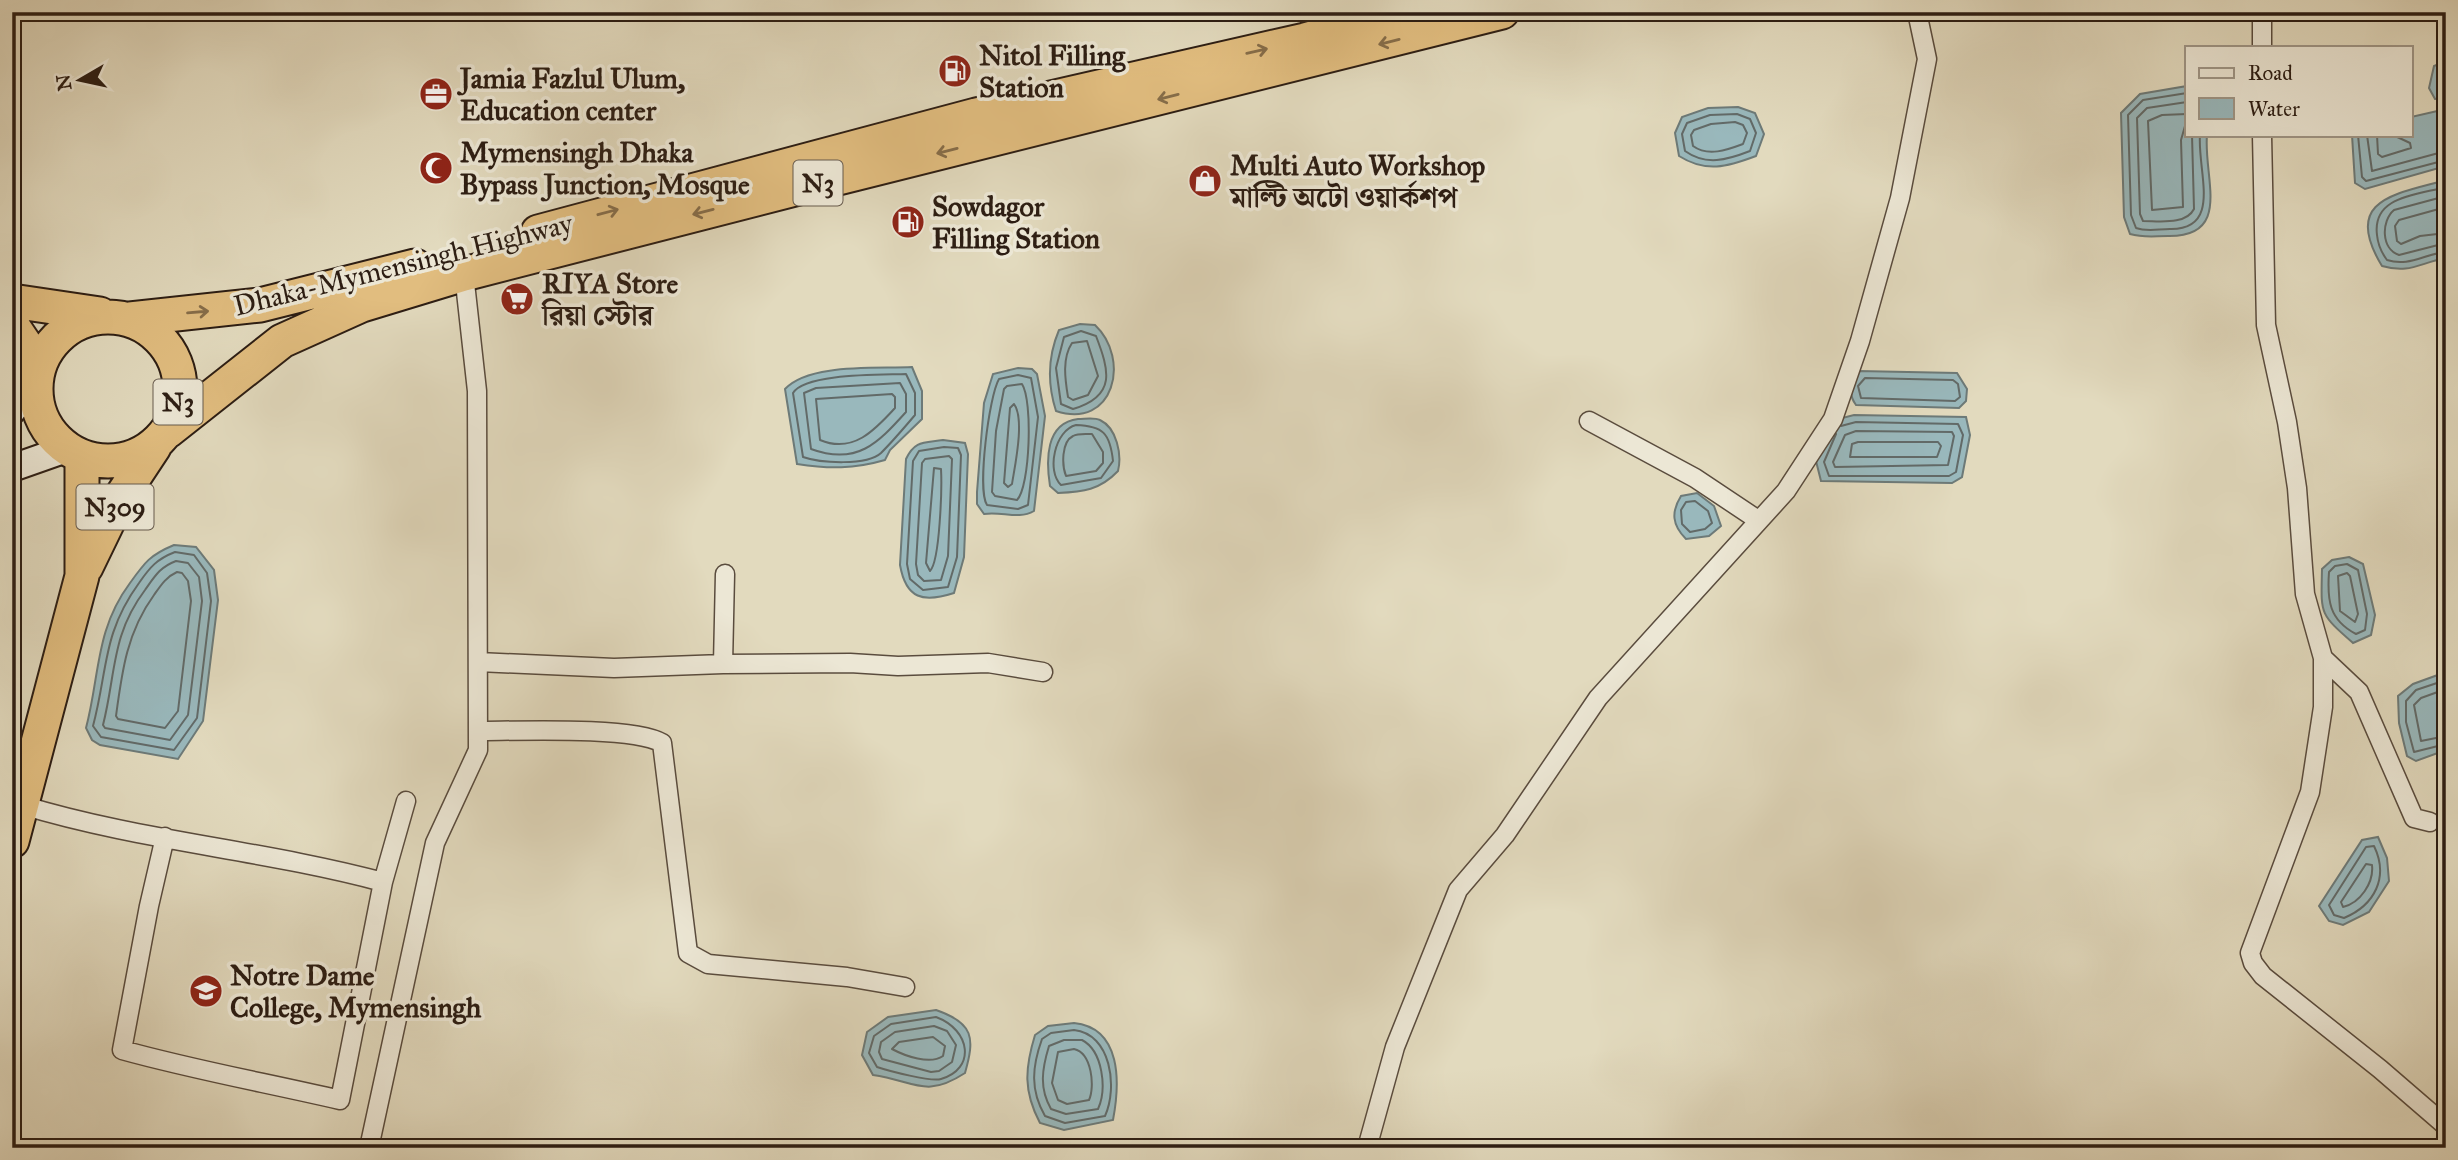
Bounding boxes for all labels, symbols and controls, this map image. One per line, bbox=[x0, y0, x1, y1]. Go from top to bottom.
one-way arrow bbox=[1378, 36, 1400, 49]
place label: Nitol Filling Station bbox=[979, 38, 1126, 105]
one-way arrow bbox=[1245, 44, 1268, 57]
north arrow bbox=[46, 46, 116, 116]
legend bbox=[2185, 46, 2412, 136]
fuel station icon: Nitol Filling Station bbox=[936, 52, 974, 90]
text: Road bbox=[2248, 60, 2293, 86]
place label: Jamia Fazlul Ulum, Education center bbox=[456, 61, 685, 128]
text: N bbox=[51, 73, 76, 92]
office icon: Jamia Fazlul Ulum, Education center bbox=[417, 75, 455, 113]
one-way arrow bbox=[1157, 91, 1180, 104]
text: Water bbox=[2248, 96, 2300, 122]
place label: Mymensingh Dhaka Bypass Junction, Mosque bbox=[460, 135, 750, 202]
one-way arrow bbox=[936, 145, 959, 158]
place label: Multi Auto Workshop মাল্টি অটো ওয়ার্কশপ bbox=[1229, 148, 1485, 215]
mosque icon: Mymensingh Dhaka Bypass Junction, Mosque bbox=[417, 149, 455, 187]
road number: N3 bbox=[794, 160, 842, 206]
shop icon: Multi Auto Workshop মাল্টি অটো ওয়ার্কশপ bbox=[1186, 162, 1224, 200]
place label: Sowdagor Filling Station bbox=[932, 189, 1100, 256]
fuel station icon: Sowdagor Filling Station bbox=[889, 203, 927, 241]
street label: Dhaka-Mymensingh Highway bbox=[230, 205, 577, 324]
one-way arrow bbox=[597, 205, 619, 218]
one-way arrow bbox=[692, 206, 714, 219]
place label: RIYA Store রিয়া স্টোর bbox=[541, 266, 678, 333]
supermarket icon: RIYA Store রিয়া স্টোর bbox=[498, 280, 536, 318]
one-way arrow bbox=[186, 305, 208, 318]
road number: N3 bbox=[154, 380, 202, 424]
road number: N309 bbox=[76, 485, 154, 530]
place label: Notre Dame College, Mymensingh bbox=[230, 958, 482, 1025]
school or university icon: Notre Dame College, Mymensingh bbox=[187, 972, 225, 1010]

